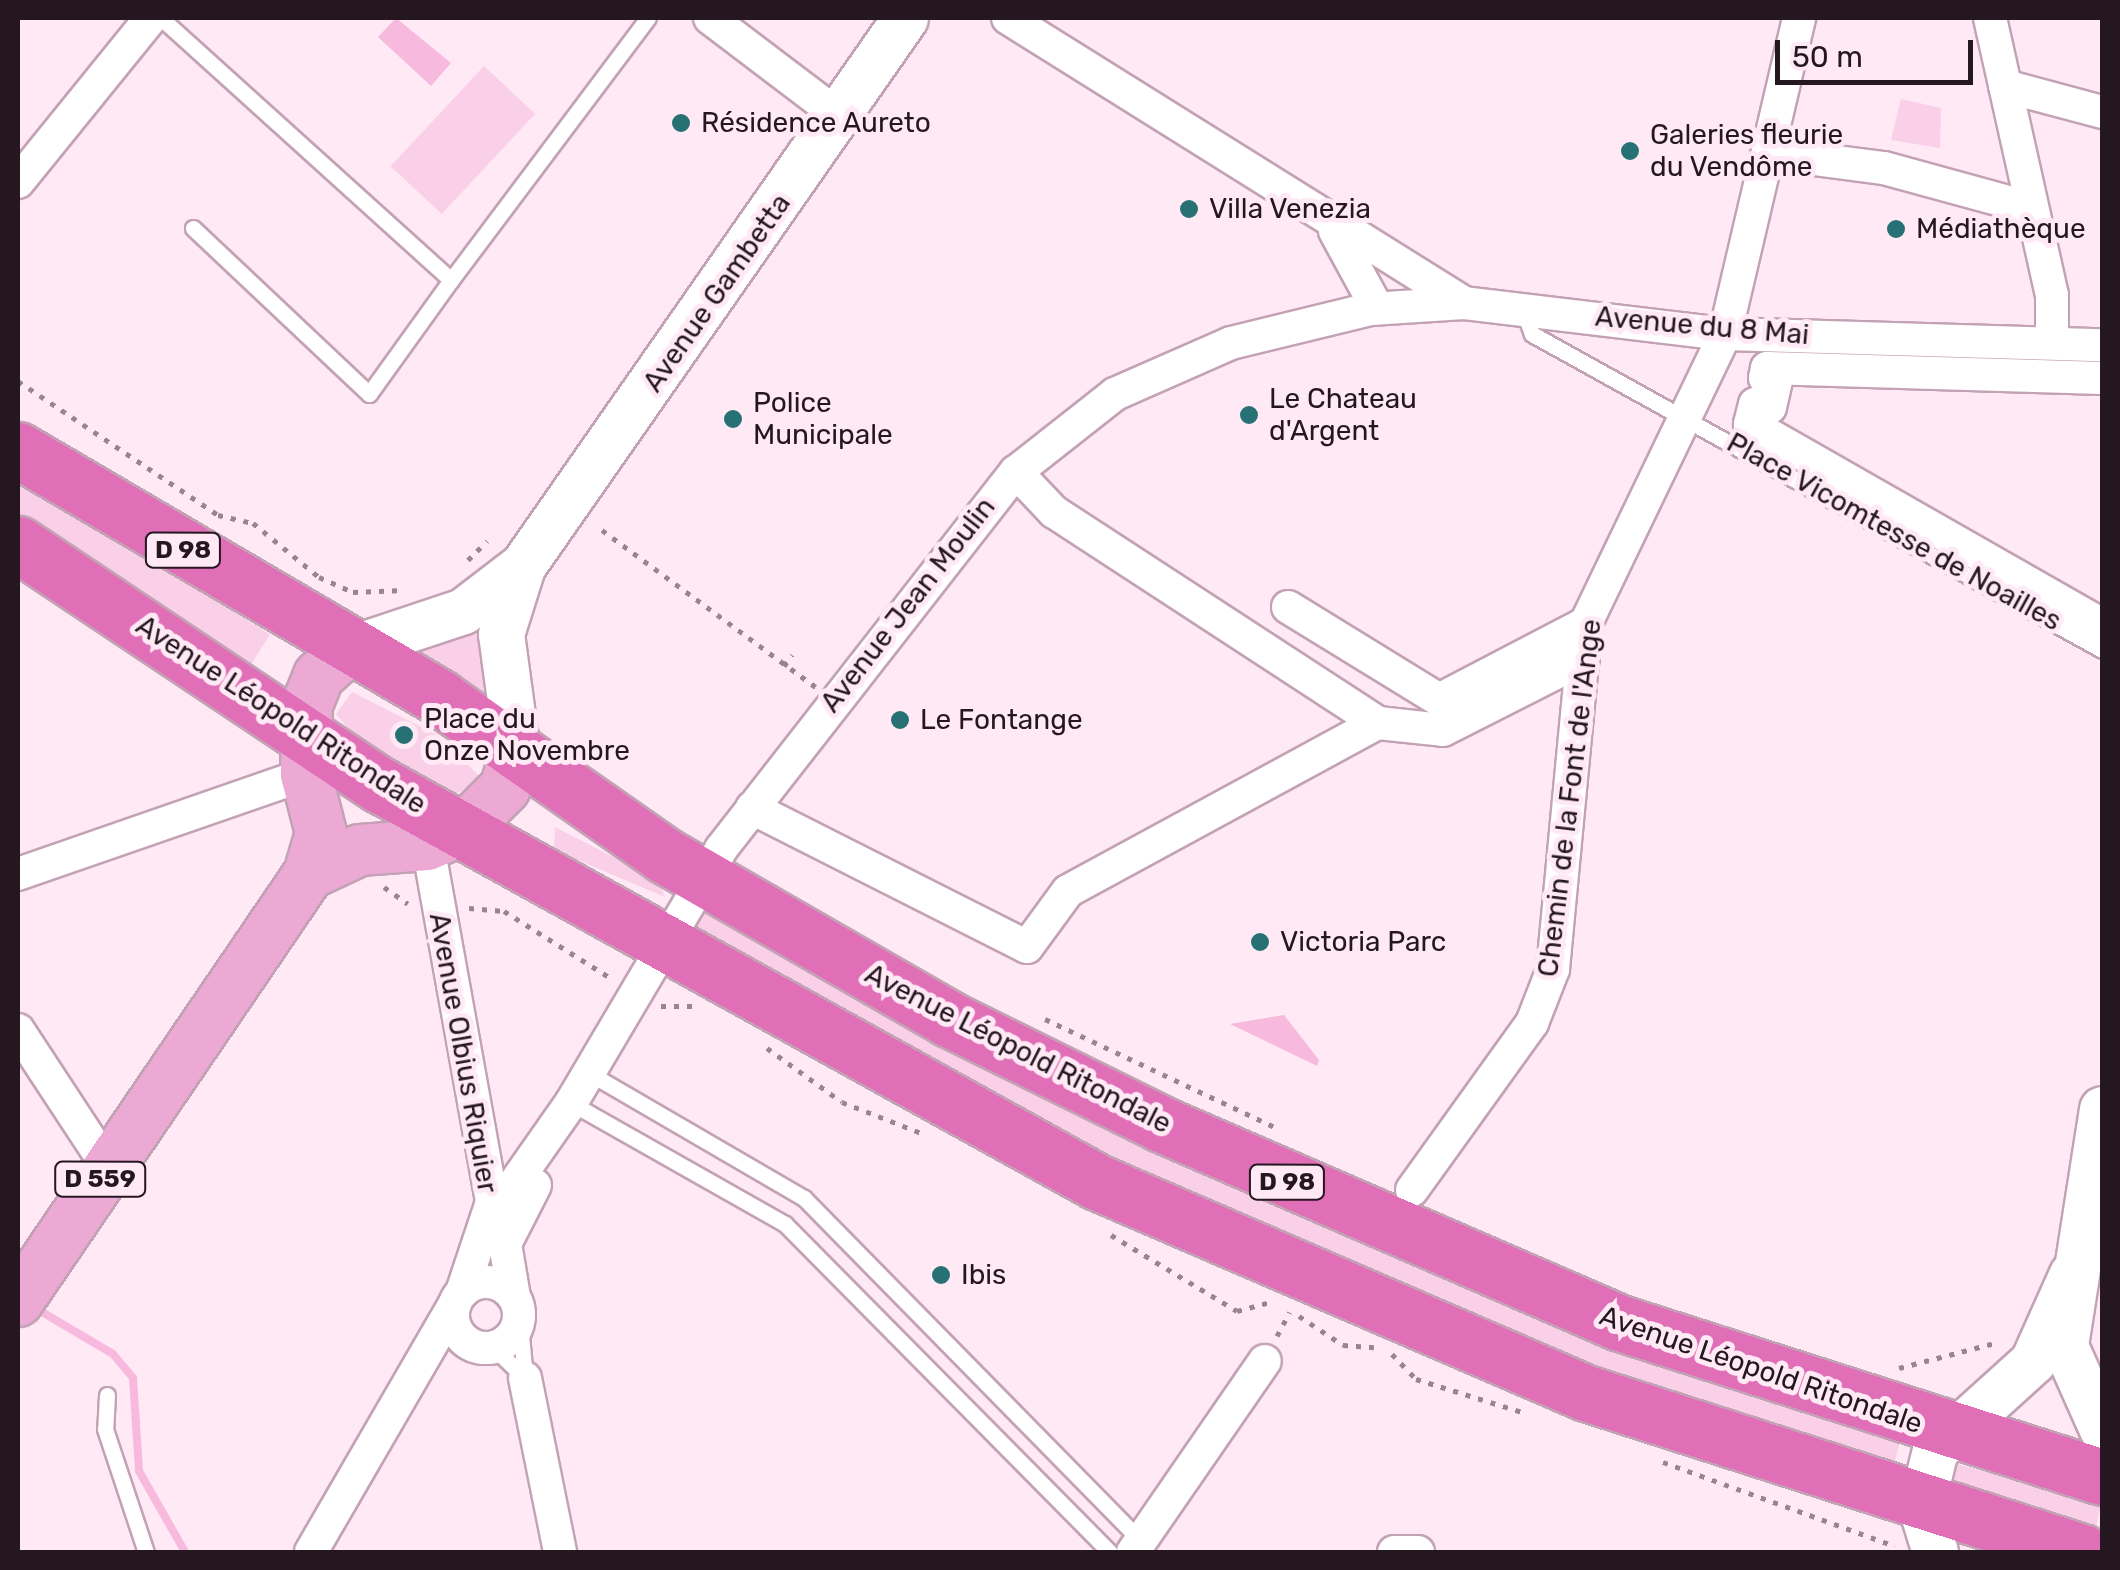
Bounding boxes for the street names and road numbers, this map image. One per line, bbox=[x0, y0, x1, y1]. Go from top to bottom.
street label: Avenue Gambetta bbox=[636, 188, 798, 398]
street label: Avenue du 8 Mai bbox=[1594, 300, 1810, 352]
street label: Place Vicomtesse de Noailles bbox=[1721, 426, 2067, 638]
street label: Avenue Jean Moulin bbox=[814, 491, 1002, 719]
road number: D 98 bbox=[143, 530, 223, 570]
street label: Avenue Léopold Ritondale bbox=[130, 609, 432, 821]
street label: Chemin de la Font de l'Ange bbox=[1531, 617, 1609, 979]
street label: Avenue Olbius Riquier bbox=[422, 910, 504, 1196]
street label: Avenue Léopold Ritondale bbox=[859, 957, 1177, 1141]
road number: D 559 bbox=[52, 1159, 148, 1199]
road number: D 98 bbox=[1247, 1162, 1327, 1202]
street label: Avenue Léopold Ritondale bbox=[1595, 1299, 1927, 1441]

